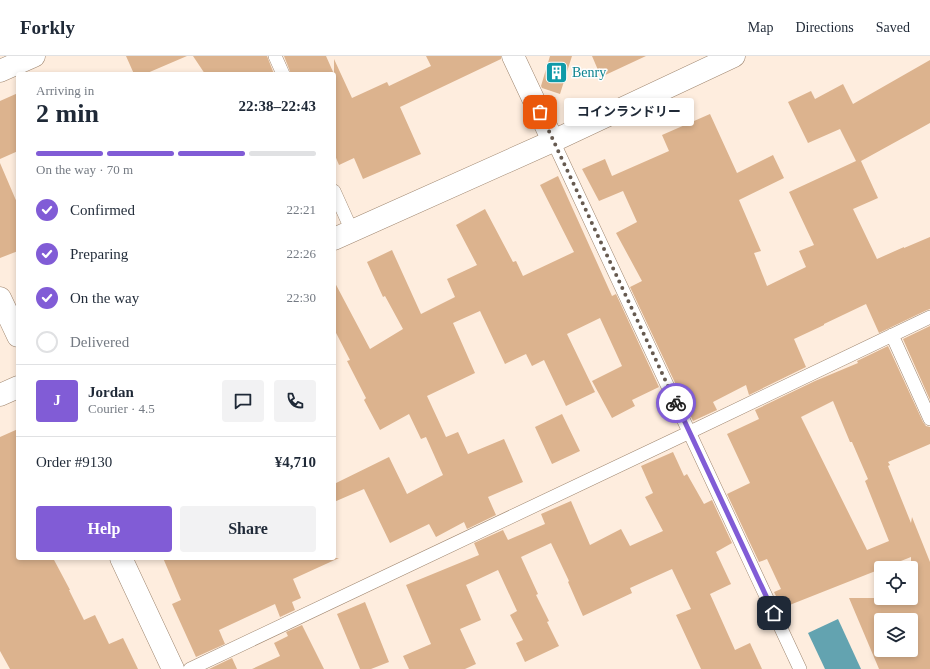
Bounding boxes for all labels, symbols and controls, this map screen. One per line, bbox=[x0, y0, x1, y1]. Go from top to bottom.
text: Forkly bbox=[20, 17, 75, 38]
text: Map bbox=[748, 20, 773, 35]
text: Directions bbox=[795, 20, 854, 35]
text: Saved bbox=[876, 20, 910, 35]
building icon: Benry bbox=[543, 59, 569, 85]
place label: Benry bbox=[572, 65, 606, 80]
text: Arriving in bbox=[36, 83, 94, 98]
pin bbox=[523, 95, 557, 129]
text: 22:38–22:43 bbox=[239, 98, 316, 114]
callout: コインランドリー bbox=[564, 98, 694, 126]
text: 2 min bbox=[36, 99, 99, 128]
icon: bag bbox=[529, 101, 551, 123]
text: コインランドリー bbox=[577, 104, 681, 119]
text: On the way · 70 m bbox=[36, 162, 133, 177]
icon: check bbox=[36, 199, 58, 221]
text: Confirmed bbox=[70, 202, 135, 218]
text: 22:21 bbox=[286, 202, 316, 217]
icon: check bbox=[36, 243, 58, 265]
text: Preparing bbox=[70, 246, 128, 262]
text: 22:26 bbox=[286, 246, 316, 261]
icon: check bbox=[36, 287, 58, 309]
text: On the way bbox=[70, 290, 139, 306]
text: 22:30 bbox=[286, 290, 316, 305]
text: Delivered bbox=[70, 334, 129, 350]
button: chat bbox=[222, 380, 264, 422]
button: phone bbox=[274, 380, 316, 422]
courier bbox=[656, 383, 696, 423]
text: Jordan bbox=[88, 384, 134, 400]
text: J bbox=[53, 392, 61, 408]
icon: bike bbox=[665, 392, 687, 414]
text: Courier · 4.5 bbox=[88, 401, 155, 416]
text: Order #9130 bbox=[36, 454, 112, 470]
text: ¥4,710 bbox=[275, 454, 316, 470]
button: Help bbox=[36, 506, 172, 552]
button: Share bbox=[180, 506, 316, 552]
map controls bbox=[874, 561, 918, 657]
button: locate bbox=[874, 561, 918, 605]
pin bbox=[757, 596, 791, 630]
icon: home bbox=[763, 602, 785, 624]
button: layers bbox=[874, 613, 918, 657]

